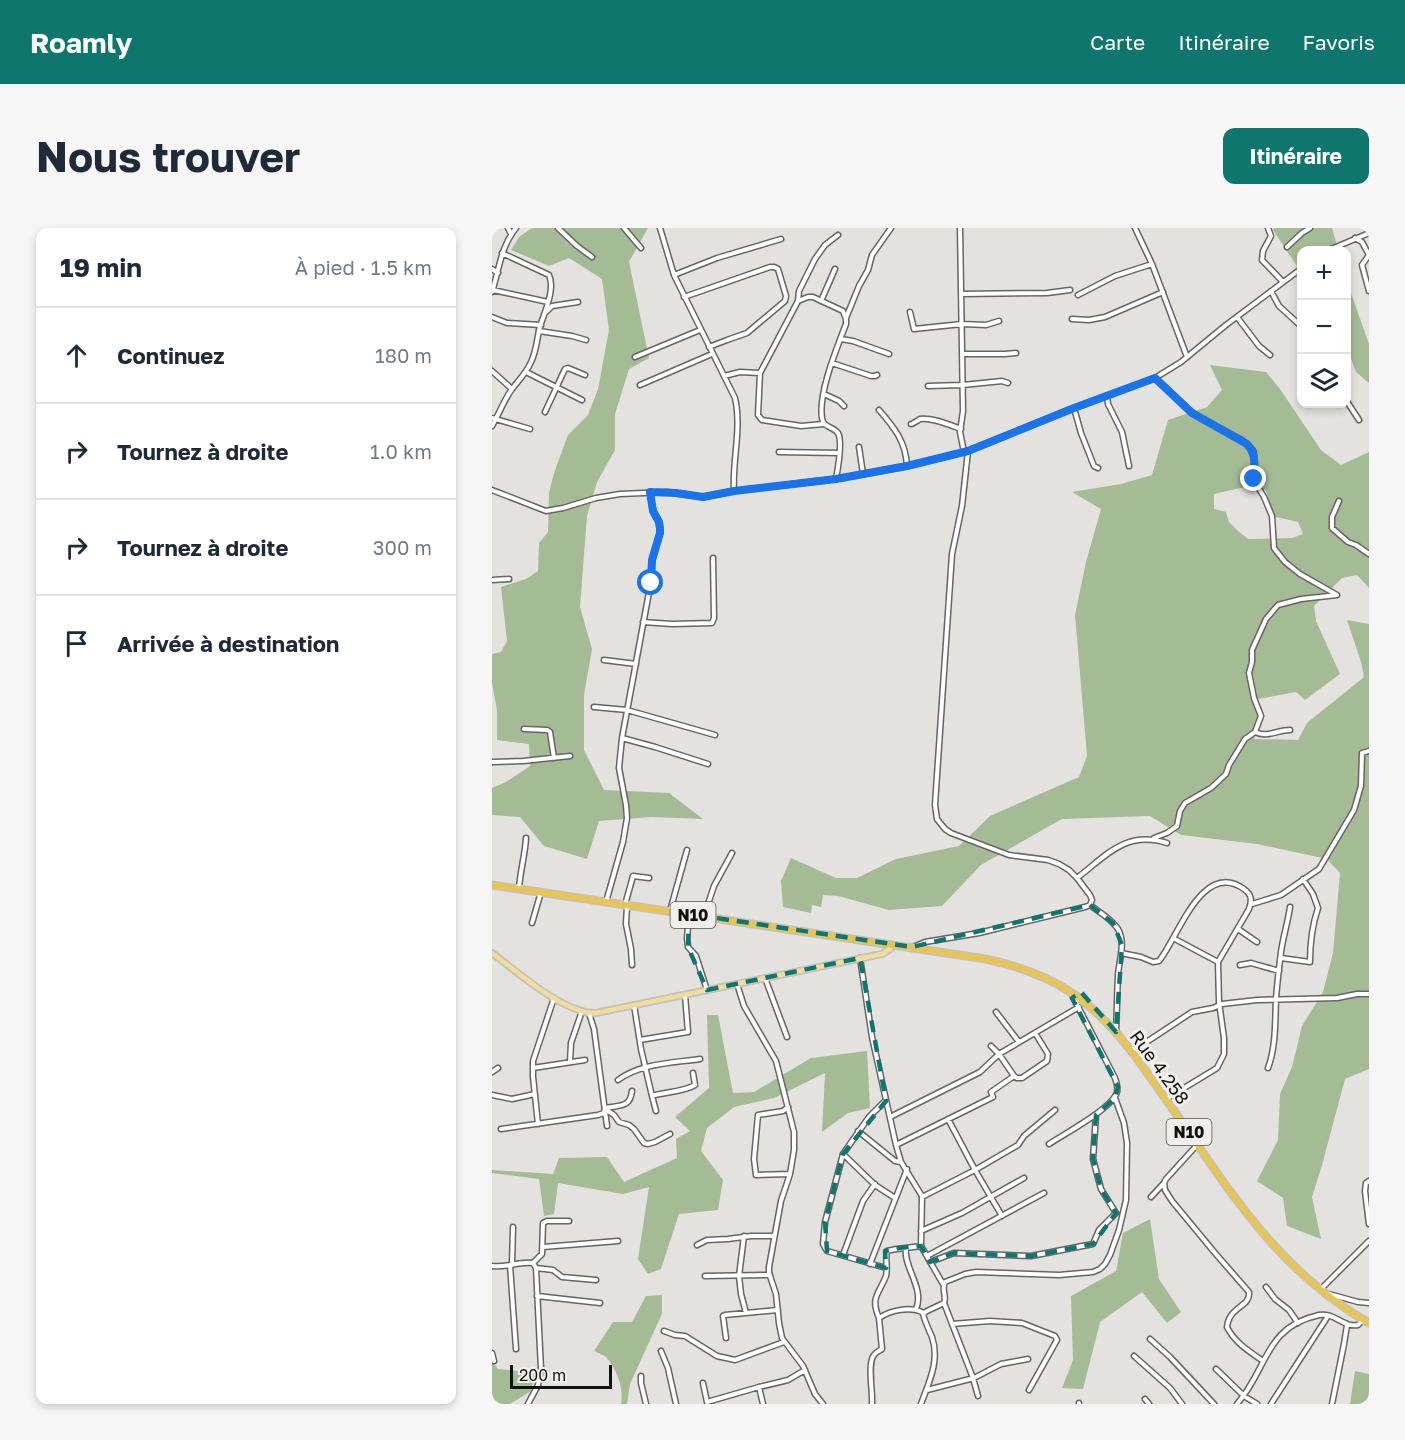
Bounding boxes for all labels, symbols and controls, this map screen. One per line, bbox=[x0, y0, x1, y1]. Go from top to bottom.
text: Roamly bbox=[30, 26, 132, 59]
text: Carte bbox=[1090, 29, 1145, 55]
text: Itinéraire bbox=[1178, 29, 1270, 55]
text: Favoris bbox=[1303, 29, 1375, 55]
button: Itinéraire bbox=[1223, 128, 1369, 184]
text: Nous trouver bbox=[36, 131, 300, 181]
map controls bbox=[1297, 246, 1351, 408]
button: + bbox=[1297, 246, 1351, 300]
text: 19 min bbox=[60, 252, 142, 283]
text: À pied · 1.5 km bbox=[295, 255, 432, 279]
button: − bbox=[1297, 300, 1351, 354]
icon: ahead bbox=[60, 339, 93, 372]
text: Continuez bbox=[117, 342, 224, 369]
text: 180 m bbox=[375, 343, 432, 367]
button: layers bbox=[1297, 354, 1351, 408]
icon: right bbox=[60, 435, 93, 468]
text: Tournez à droite bbox=[117, 438, 288, 465]
text: 1.0 km bbox=[370, 439, 432, 463]
route end bbox=[1240, 465, 1266, 491]
icon: right bbox=[60, 531, 93, 564]
text: Tournez à droite bbox=[117, 534, 288, 561]
text: 300 m bbox=[373, 535, 432, 559]
route start bbox=[637, 569, 663, 595]
icon: arrive bbox=[60, 627, 93, 660]
text: Arrivée à destination bbox=[117, 630, 339, 657]
road number: N10 bbox=[670, 902, 716, 928]
street label: Rue 4.258 bbox=[1126, 1026, 1194, 1108]
road number: N10 bbox=[1166, 1119, 1212, 1145]
scale bar bbox=[510, 1362, 612, 1390]
text: 200 m bbox=[519, 1365, 566, 1385]

